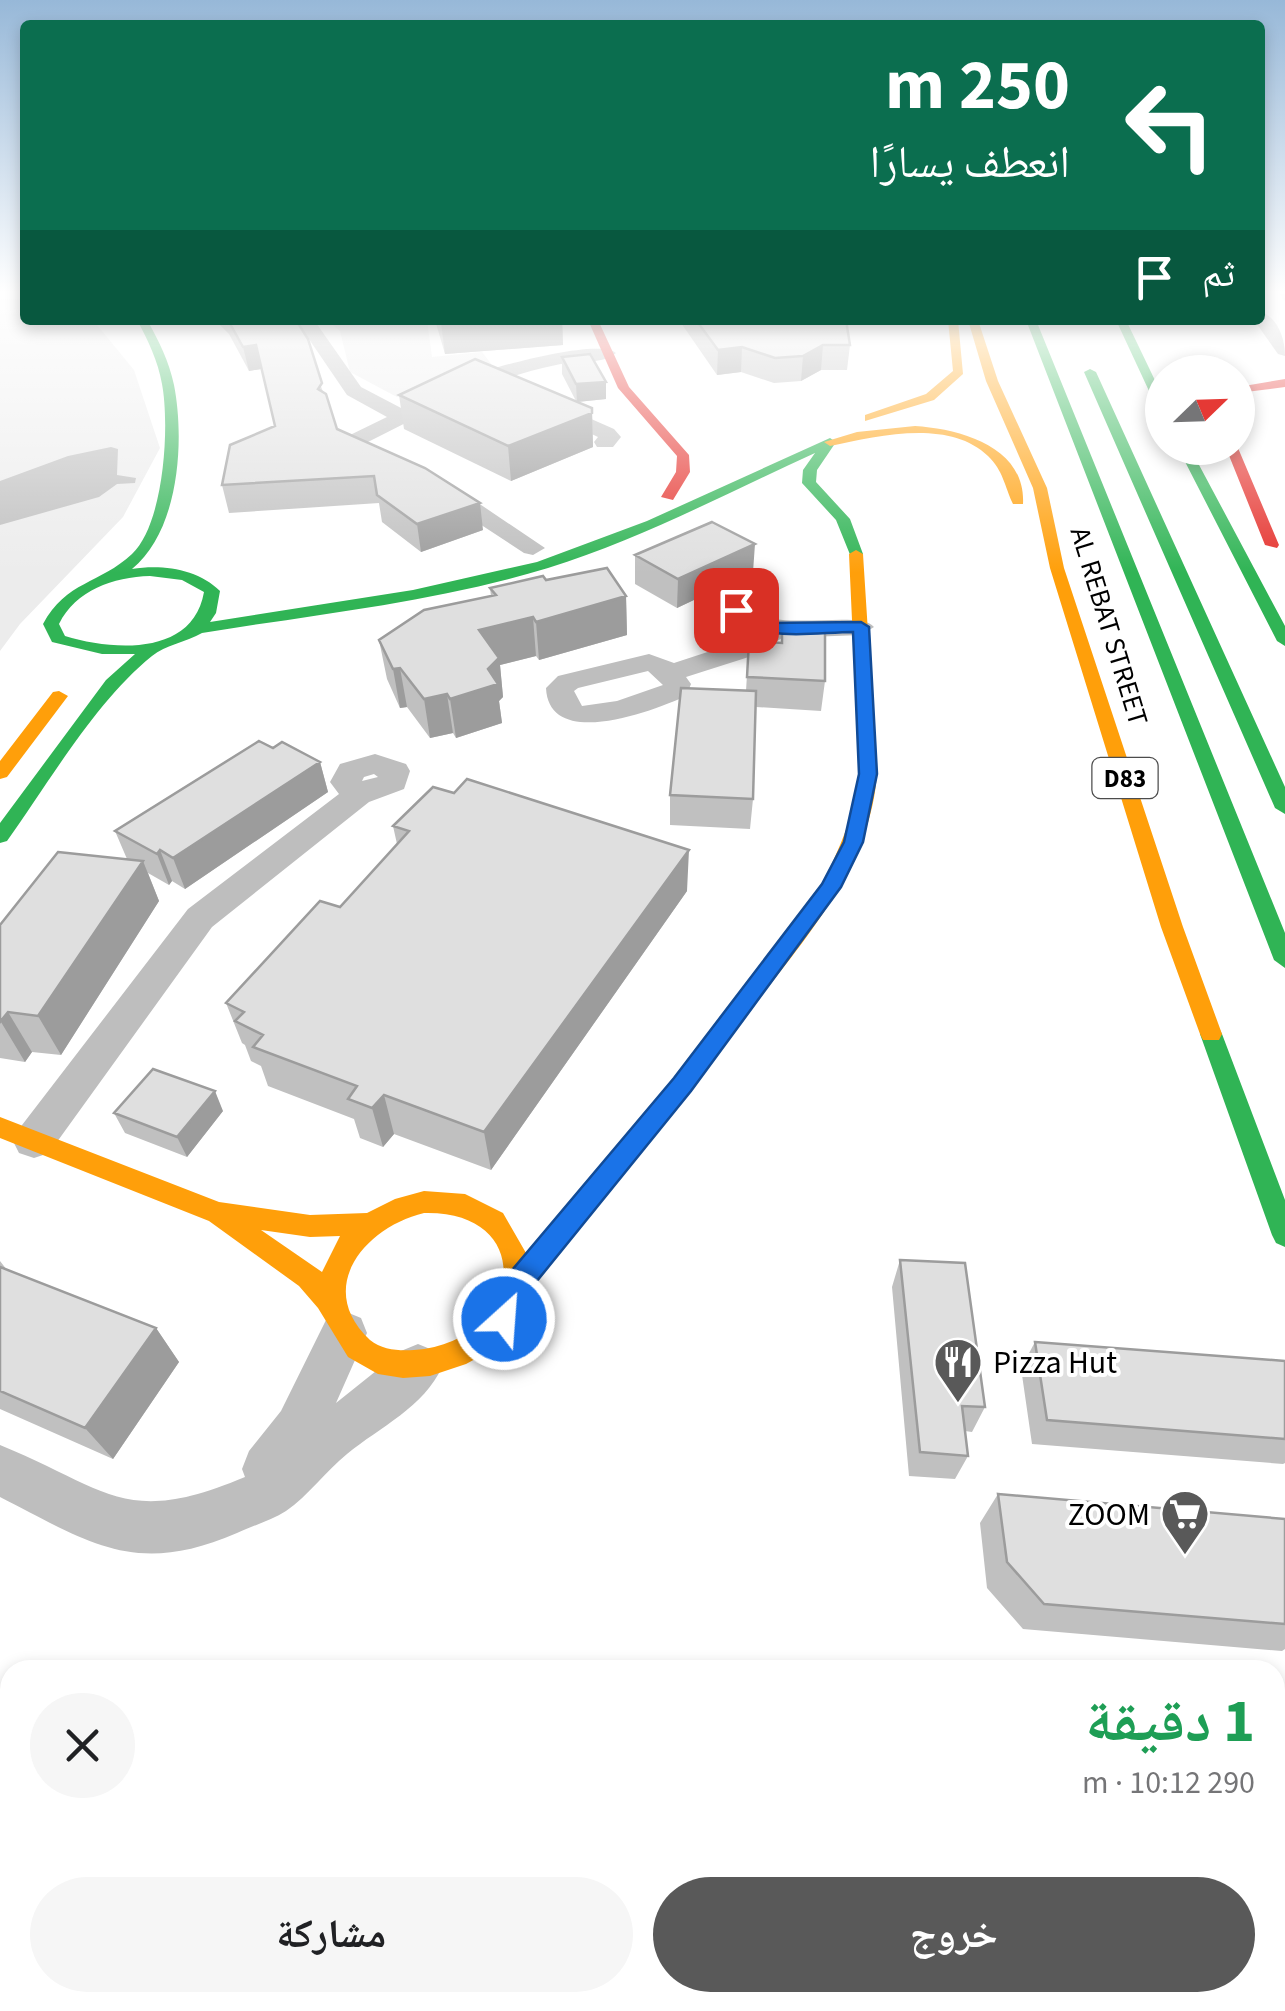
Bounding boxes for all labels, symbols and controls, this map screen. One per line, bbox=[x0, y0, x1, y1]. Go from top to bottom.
text: 250 m bbox=[885, 36, 1070, 136]
icon: left bbox=[1105, 60, 1235, 190]
text: انعطف يسارًا bbox=[869, 131, 1070, 195]
text: ثم bbox=[1202, 247, 1235, 301]
icon: arrive bbox=[1127, 250, 1182, 305]
north arrow bbox=[1145, 355, 1255, 465]
map controls bbox=[1145, 355, 1255, 465]
street label: AL REBAT STREET bbox=[1060, 522, 1158, 730]
pin bbox=[694, 568, 779, 653]
icon: arrive bbox=[709, 583, 764, 638]
road number: D83 bbox=[1092, 758, 1158, 798]
position arrow bbox=[452, 1267, 556, 1371]
restaurant icon: Pizza Hut bbox=[932, 1336, 984, 1404]
place label: Pizza Hut bbox=[993, 1340, 1117, 1386]
supermarket icon: ZOOM bbox=[1159, 1488, 1211, 1556]
place label: ZOOM bbox=[1068, 1492, 1150, 1538]
text: 1 دقيقة bbox=[1085, 1680, 1255, 1765]
button: close bbox=[30, 1693, 135, 1798]
text: 290 m · 10:12 bbox=[1082, 1760, 1255, 1806]
button: مشاركة bbox=[30, 1877, 633, 1992]
button: خروج bbox=[653, 1877, 1255, 1992]

